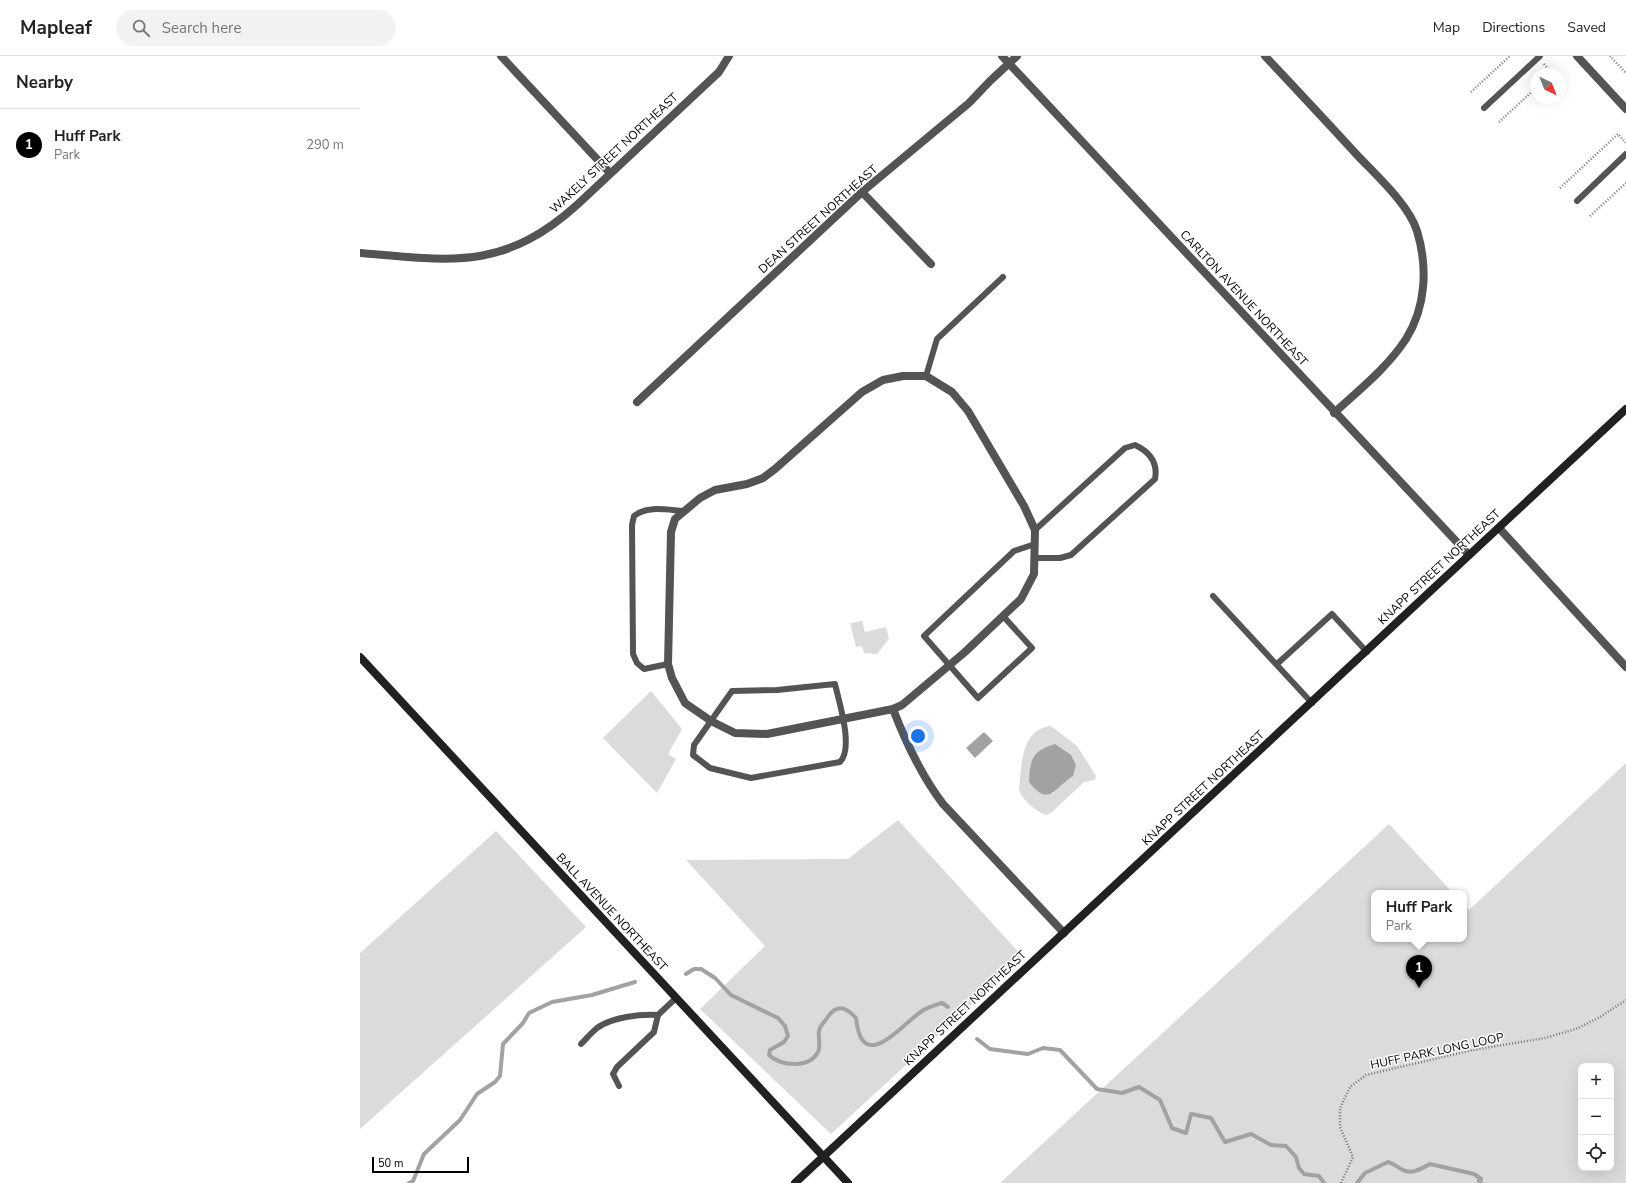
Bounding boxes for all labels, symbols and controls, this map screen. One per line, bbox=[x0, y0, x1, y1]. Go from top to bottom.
search box bbox=[116, 10, 396, 46]
text: Mapleaf bbox=[20, 15, 92, 41]
icon: search bbox=[130, 17, 152, 39]
text: Search here bbox=[162, 18, 241, 38]
text: Map bbox=[1433, 18, 1460, 37]
text: Directions bbox=[1482, 18, 1545, 37]
text: Saved bbox=[1567, 18, 1606, 37]
north arrow bbox=[1530, 68, 1566, 104]
text: Nearby bbox=[16, 71, 73, 94]
street label: WAKELY STREET NORTHEAST bbox=[546, 89, 682, 217]
text: Huff Park bbox=[54, 126, 120, 146]
text: 1 bbox=[25, 136, 33, 154]
text: 290 m bbox=[306, 136, 344, 154]
text: Park bbox=[54, 146, 80, 164]
street label: DEAN STREET NORTHEAST bbox=[755, 161, 882, 277]
street label: CARLTON AVENUE NORTHEAST bbox=[1177, 226, 1312, 370]
street label: KNAPP STREET NORTHEAST bbox=[1374, 505, 1504, 628]
your location bbox=[908, 726, 928, 746]
street label: KNAPP STREET NORTHEAST bbox=[1138, 726, 1268, 849]
street label: BALL AVENUE NORTHEAST bbox=[553, 849, 672, 975]
popup bbox=[1371, 890, 1467, 942]
text: Huff Park bbox=[1386, 897, 1452, 917]
text: Park bbox=[1386, 917, 1412, 935]
street label: KNAPP STREET NORTHEAST bbox=[900, 946, 1030, 1069]
pin: 1 bbox=[1406, 955, 1432, 988]
street label: HUFF PARK LONG LOOP bbox=[1369, 1029, 1506, 1073]
map controls bbox=[1578, 1063, 1614, 1171]
button: + bbox=[1578, 1063, 1614, 1099]
button: − bbox=[1578, 1099, 1614, 1135]
button: locate bbox=[1578, 1135, 1614, 1171]
scale bar bbox=[372, 1155, 469, 1174]
text: 50 m bbox=[378, 1156, 403, 1171]

